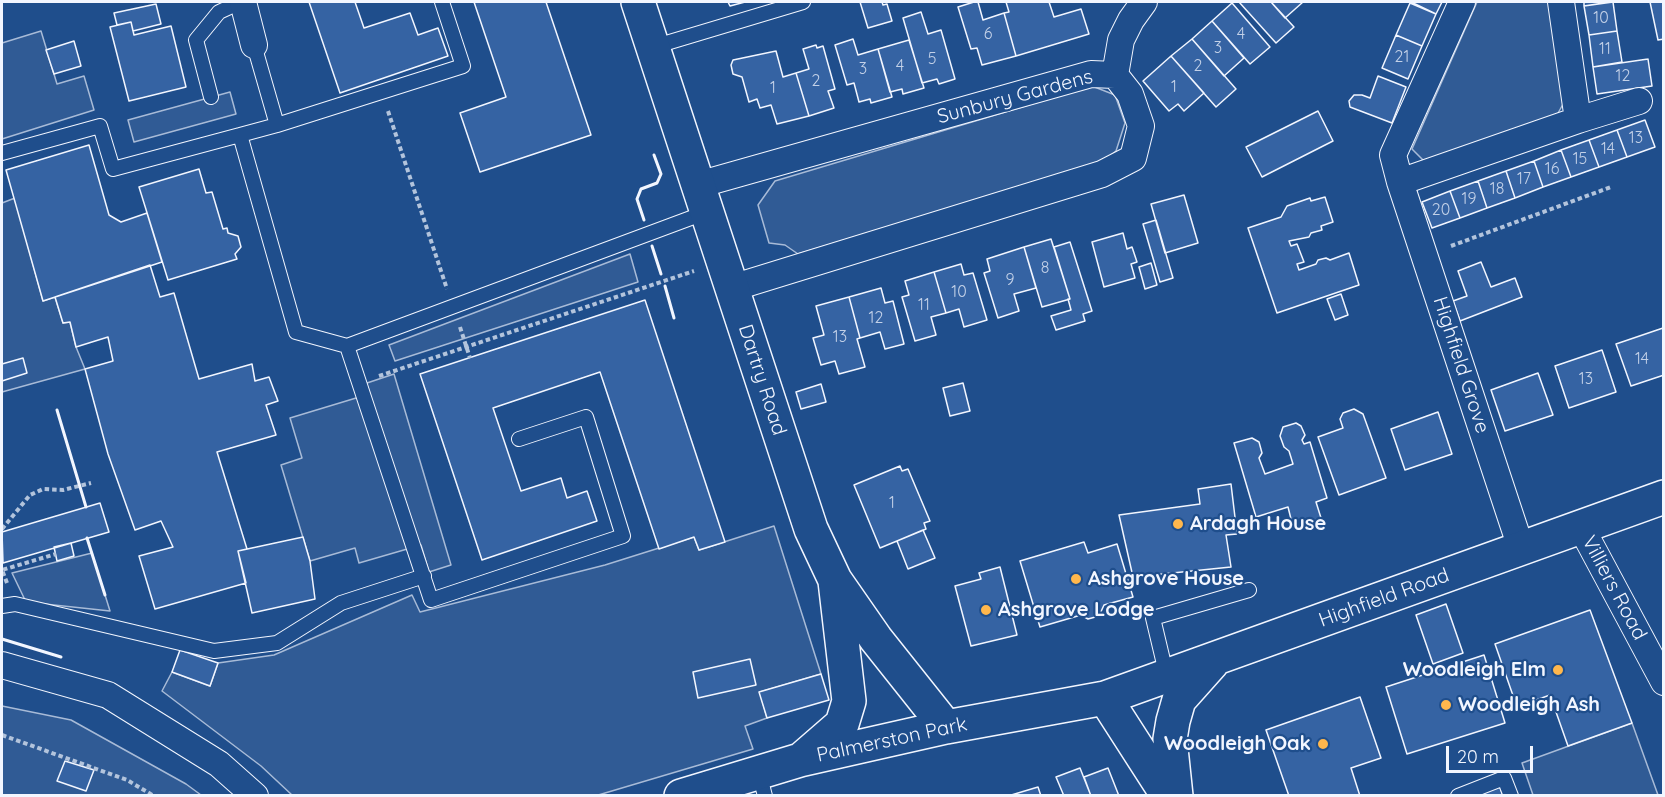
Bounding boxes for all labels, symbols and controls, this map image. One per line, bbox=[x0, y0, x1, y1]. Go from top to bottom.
house number: 10 bbox=[1593, 8, 1609, 28]
house number: 6 bbox=[984, 24, 992, 44]
house number: 4 bbox=[1237, 24, 1245, 44]
house number: 3 bbox=[1214, 38, 1222, 58]
house number: 11 bbox=[1599, 39, 1611, 59]
house number: 21 bbox=[1395, 47, 1409, 67]
house number: 5 bbox=[928, 49, 936, 69]
house number: 4 bbox=[896, 56, 904, 76]
house number: 2 bbox=[1194, 56, 1202, 76]
house number: 3 bbox=[859, 59, 867, 79]
street label: Sunbury Gardens bbox=[935, 65, 1095, 129]
house number: 12 bbox=[1616, 66, 1630, 86]
house number: 2 bbox=[812, 71, 820, 91]
house number: 1 bbox=[1171, 77, 1177, 97]
house number: 1 bbox=[770, 78, 776, 98]
house number: 13 bbox=[1629, 128, 1643, 148]
house number: 14 bbox=[1601, 139, 1615, 159]
house number: 15 bbox=[1573, 149, 1587, 169]
house number: 16 bbox=[1545, 159, 1559, 179]
house number: 17 bbox=[1517, 169, 1531, 189]
house number: 18 bbox=[1490, 179, 1504, 199]
house number: 19 bbox=[1462, 189, 1476, 209]
house number: 20 bbox=[1432, 200, 1450, 220]
house number: 8 bbox=[1041, 258, 1049, 278]
house number: 9 bbox=[1006, 270, 1014, 290]
house number: 10 bbox=[951, 282, 967, 302]
street label: Highfield Grove bbox=[1428, 294, 1494, 436]
house number: 11 bbox=[918, 295, 930, 315]
house number: 12 bbox=[869, 308, 883, 328]
street label: Dartry Road bbox=[733, 322, 791, 438]
house number: 13 bbox=[833, 327, 847, 347]
house number: 14 bbox=[1635, 349, 1649, 369]
house number: 13 bbox=[1579, 369, 1593, 389]
house number: 1 bbox=[889, 493, 895, 513]
place label: Ardagh House bbox=[1190, 512, 1326, 536]
marker: Ardagh House bbox=[1171, 517, 1185, 531]
street label: Villiers Road bbox=[1577, 532, 1651, 644]
street label: Highfield Road bbox=[1316, 563, 1452, 633]
place label: Ashgrove House bbox=[1088, 567, 1244, 591]
marker: Ashgrove House bbox=[1069, 572, 1083, 586]
place label: Ashgrove Lodge bbox=[998, 598, 1154, 622]
marker: Ashgrove Lodge bbox=[979, 603, 993, 617]
place label: Woodleigh Elm bbox=[1403, 658, 1546, 682]
marker: Woodleigh Elm bbox=[1551, 663, 1565, 677]
place label: Woodleigh Ash bbox=[1458, 693, 1600, 717]
marker: Woodleigh Ash bbox=[1439, 698, 1453, 712]
street label: Palmerston Park bbox=[815, 712, 969, 768]
place label: Woodleigh Oak bbox=[1164, 732, 1311, 756]
scale bar bbox=[1449, 734, 1536, 772]
marker: Woodleigh Oak bbox=[1316, 737, 1330, 751]
text: 20 m bbox=[1457, 745, 1499, 768]

